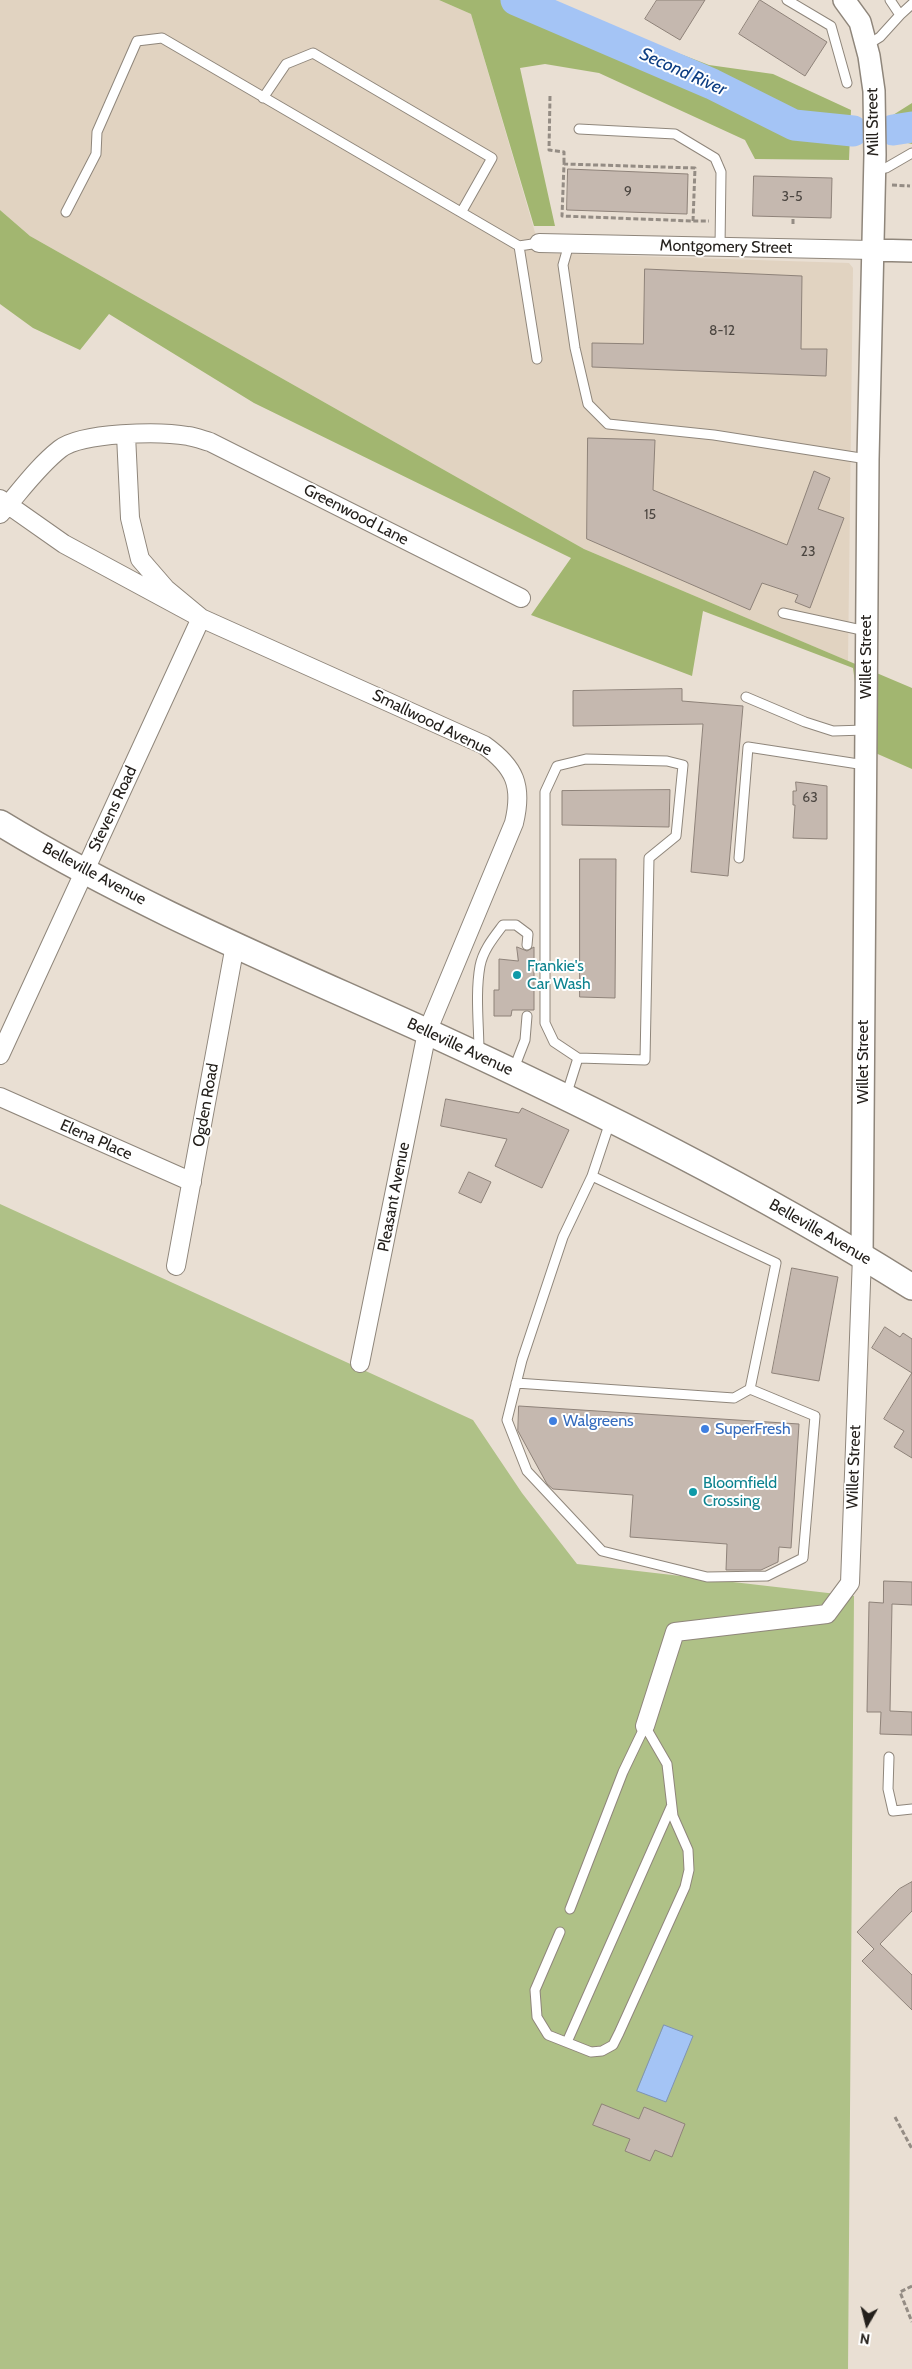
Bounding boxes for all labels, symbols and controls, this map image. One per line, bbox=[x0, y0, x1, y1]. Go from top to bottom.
water label: Second River bbox=[636, 43, 730, 101]
street label: Mill Street bbox=[863, 88, 883, 156]
house number: 9 bbox=[624, 184, 632, 200]
house number: 3-5 bbox=[781, 189, 803, 205]
street label: Montgomery Street bbox=[660, 236, 792, 258]
house number: 8-12 bbox=[709, 323, 735, 339]
street label: Greenwood Lane bbox=[300, 480, 412, 550]
house number: 15 bbox=[644, 507, 656, 523]
house number: 23 bbox=[801, 544, 815, 560]
street label: Willet Street bbox=[856, 615, 876, 699]
street label: Smallwood Avenue bbox=[369, 686, 495, 760]
street label: Stevens Road bbox=[85, 763, 141, 855]
house number: 63 bbox=[802, 790, 818, 806]
street label: Belleville Avenue bbox=[39, 839, 149, 909]
place label: Frankie's Car Wash bbox=[527, 956, 591, 994]
marker: Frankie's Car Wash bbox=[511, 969, 523, 981]
street label: Belleville Avenue bbox=[404, 1014, 516, 1080]
street label: Willet Street bbox=[853, 1020, 873, 1104]
street label: Ogden Road bbox=[189, 1062, 223, 1148]
street label: Elena Place bbox=[57, 1116, 135, 1164]
street label: Pleasant Avenue bbox=[374, 1140, 414, 1254]
street label: Belleville Avenue bbox=[766, 1195, 874, 1269]
place label: Walgreens bbox=[563, 1411, 634, 1431]
marker: Walgreens bbox=[547, 1415, 559, 1427]
place label: SuperFresh bbox=[715, 1419, 791, 1439]
marker: SuperFresh bbox=[699, 1423, 711, 1435]
street label: Willet Street bbox=[843, 1425, 865, 1509]
place label: Bloomfield Crossing bbox=[703, 1473, 777, 1511]
marker: Bloomfield Crossing bbox=[687, 1486, 699, 1498]
north arrow bbox=[842, 2299, 892, 2349]
text: N bbox=[859, 2329, 871, 2348]

